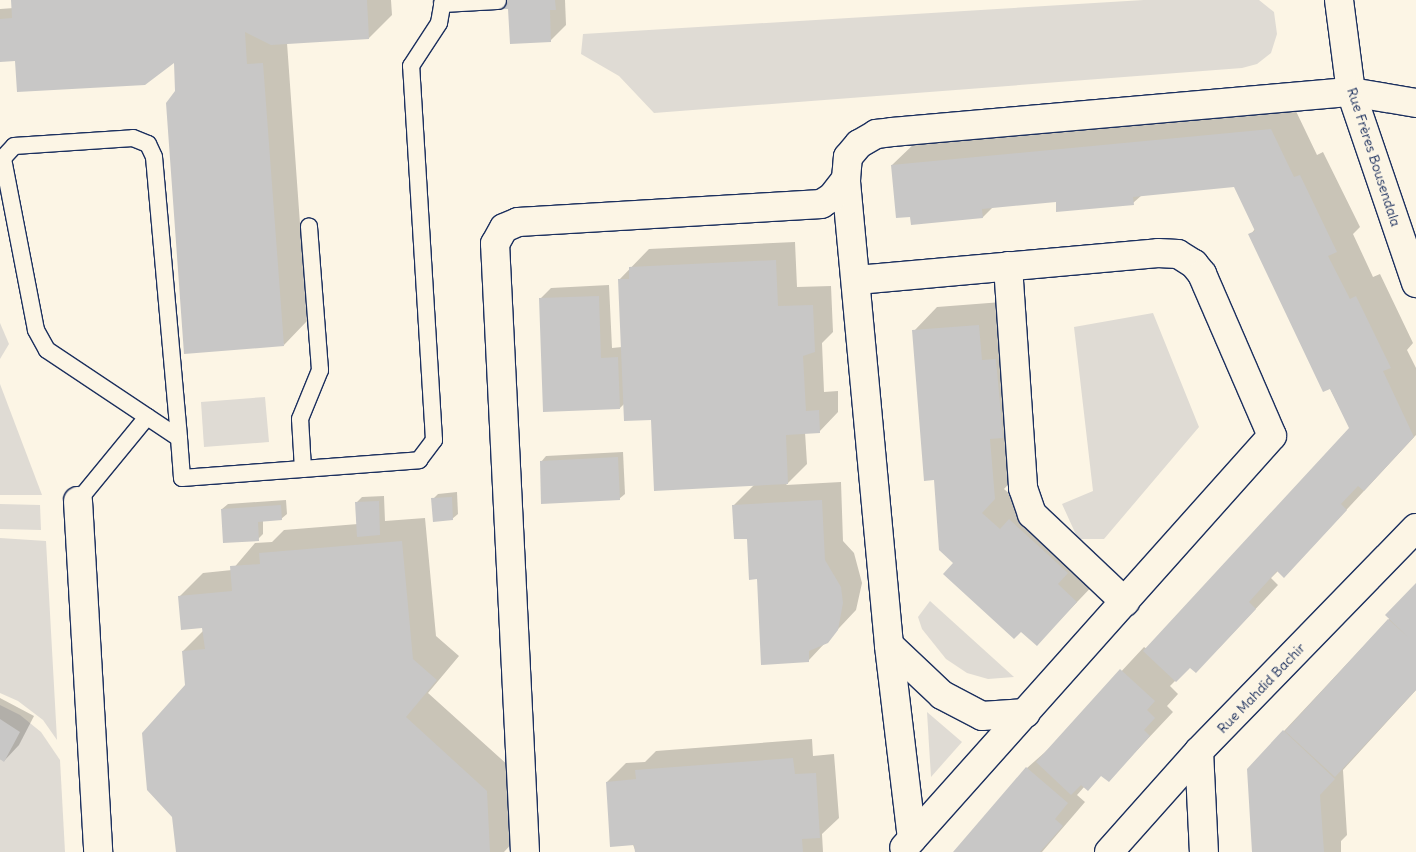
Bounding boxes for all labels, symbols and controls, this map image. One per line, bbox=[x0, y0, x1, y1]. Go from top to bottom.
street label: Rue Frères Bousendala bbox=[1344, 85, 1404, 229]
street label: Rue Mahdid Bachir bbox=[1214, 639, 1308, 737]

